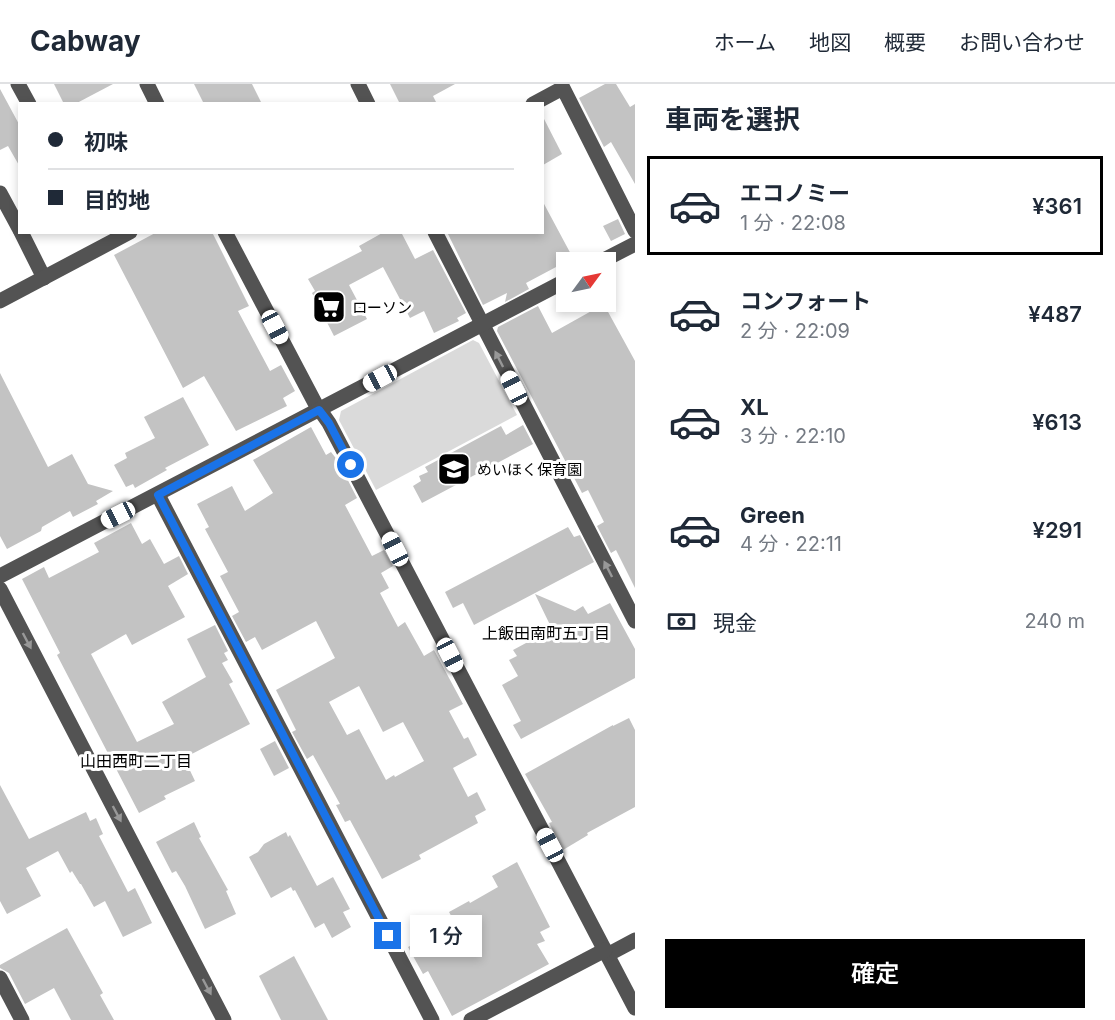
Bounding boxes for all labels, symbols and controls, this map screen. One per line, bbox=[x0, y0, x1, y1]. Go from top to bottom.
text: Cabway bbox=[30, 24, 141, 58]
text: ホーム bbox=[714, 30, 776, 55]
text: 地図 bbox=[809, 30, 851, 55]
text: 概要 bbox=[884, 30, 926, 55]
text: お問い合わせ bbox=[959, 30, 1085, 55]
text: 車両を選択 bbox=[665, 103, 800, 136]
text: 初味 bbox=[84, 129, 128, 155]
icon: car bbox=[668, 179, 722, 233]
text: エコノミー bbox=[740, 180, 850, 206]
text: 目的地 bbox=[84, 187, 150, 213]
text: ¥361 bbox=[1032, 193, 1082, 219]
text: 1 分 · 22:08 bbox=[740, 211, 846, 235]
north arrow bbox=[556, 252, 616, 312]
map controls bbox=[556, 252, 616, 312]
icon: car bbox=[668, 287, 722, 341]
text: コンフォート bbox=[740, 288, 871, 314]
supermarket icon: ローソン bbox=[311, 289, 347, 325]
place label: ローソン bbox=[352, 298, 412, 317]
text: ¥487 bbox=[1028, 301, 1082, 327]
car bbox=[259, 307, 291, 347]
text: 2 分 · 22:09 bbox=[740, 319, 850, 343]
one-way arrow bbox=[495, 350, 504, 367]
car bbox=[360, 362, 400, 394]
car bbox=[498, 368, 530, 408]
text: XL bbox=[740, 394, 769, 420]
icon: car bbox=[668, 395, 722, 449]
text: ¥613 bbox=[1032, 409, 1082, 435]
text: 3 分 · 22:10 bbox=[740, 424, 846, 448]
route start bbox=[337, 451, 364, 478]
school or university icon: めいほく保育園 bbox=[436, 451, 472, 487]
place label: めいほく保育園 bbox=[477, 460, 582, 479]
car bbox=[98, 499, 138, 531]
text: Green bbox=[740, 502, 805, 528]
icon: car bbox=[668, 503, 722, 557]
text: ¥291 bbox=[1033, 517, 1082, 543]
car bbox=[379, 529, 411, 569]
text: 4 分 · 22:11 bbox=[740, 532, 842, 556]
one-way arrow bbox=[603, 560, 613, 577]
icon: cash bbox=[665, 605, 698, 638]
text: 240 m bbox=[1024, 609, 1085, 633]
text: 現金 bbox=[713, 610, 757, 636]
district label: 上飯田南町五丁目 bbox=[482, 623, 610, 643]
one-way arrow bbox=[22, 633, 32, 650]
car bbox=[434, 635, 466, 675]
district label: 山田西町二丁目 bbox=[80, 751, 192, 771]
one-way arrow bbox=[112, 806, 122, 823]
car bbox=[534, 825, 566, 865]
callout: 1 分 bbox=[409, 915, 481, 957]
route end bbox=[374, 922, 401, 949]
text: 1 分 bbox=[429, 924, 463, 948]
button: 確定 bbox=[665, 939, 1085, 1008]
one-way arrow bbox=[202, 979, 212, 996]

